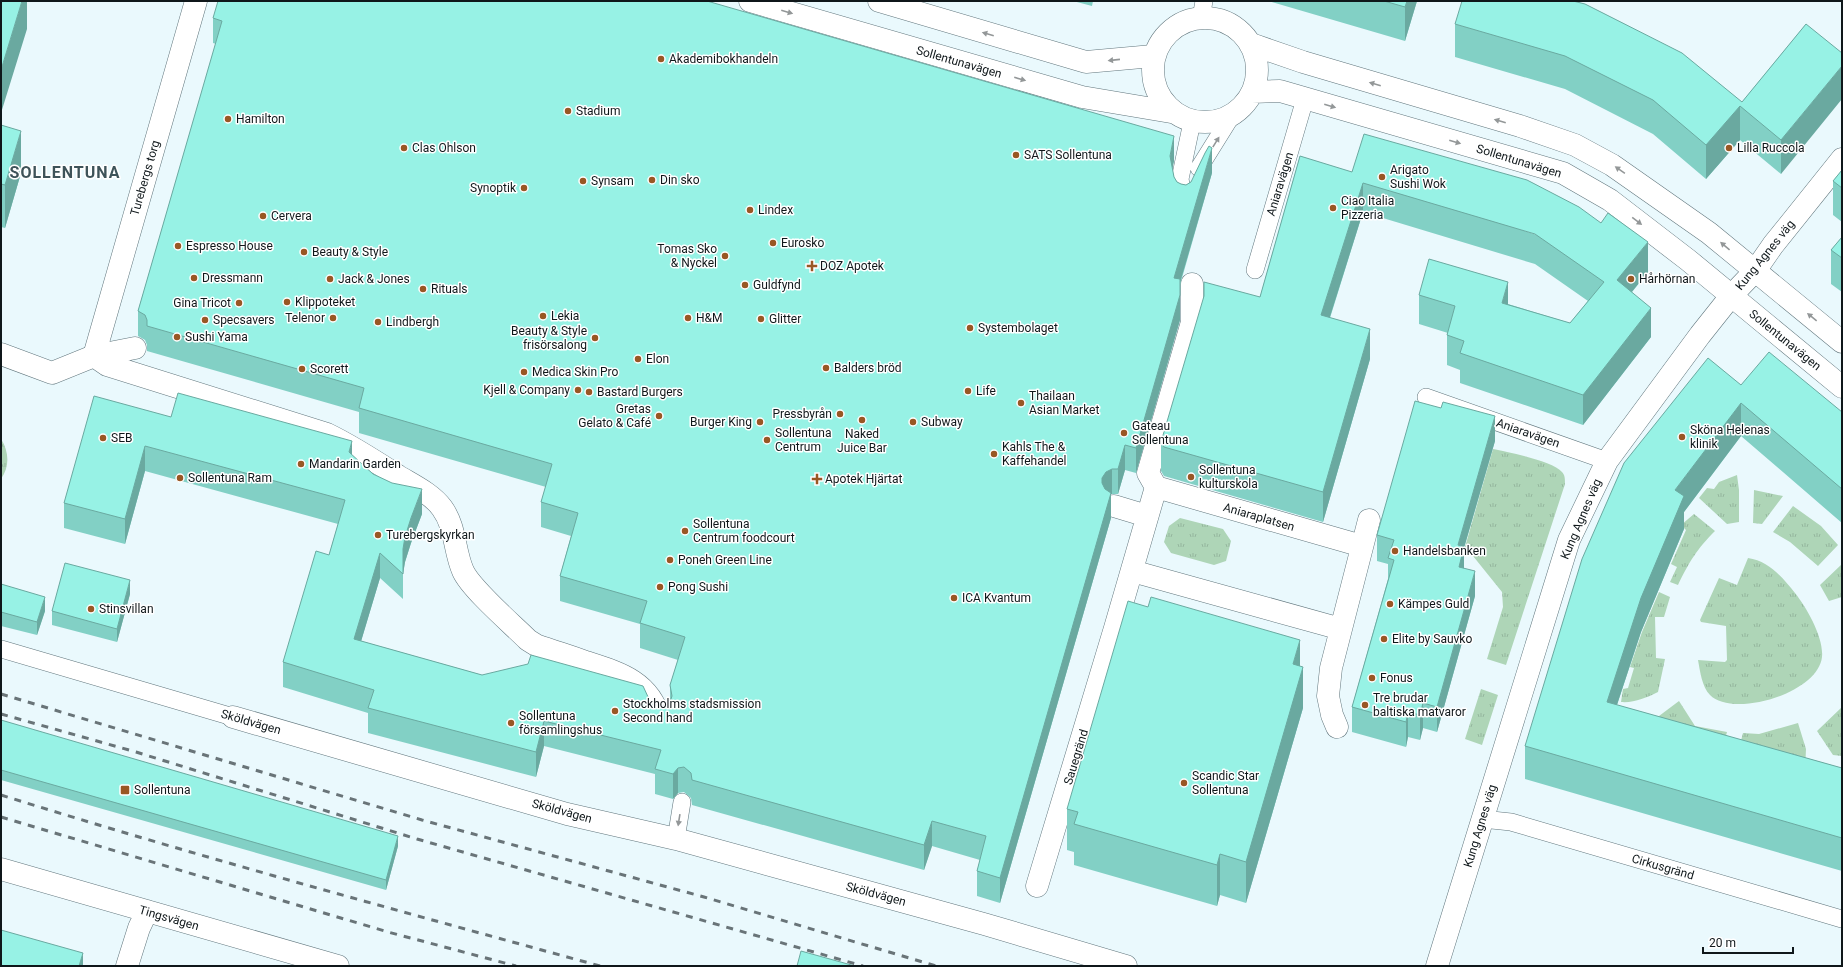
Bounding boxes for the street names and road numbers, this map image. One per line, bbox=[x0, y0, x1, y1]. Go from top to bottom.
street label: Sollentunavägen bbox=[915, 43, 1003, 81]
street label: Turebergs torg bbox=[128, 139, 162, 217]
street label: Sollentunavägen bbox=[1475, 141, 1563, 181]
street label: Aniaravägen bbox=[1264, 150, 1296, 218]
street label: Kung Agnes väg bbox=[1732, 217, 1798, 293]
street label: Sollentunavägen bbox=[1746, 307, 1824, 373]
street label: Aniaravägen bbox=[1494, 416, 1562, 450]
street label: Kung Agnes väg bbox=[1558, 477, 1604, 561]
street label: Aniaraplatsen bbox=[1222, 500, 1296, 534]
street label: Sköldvägen bbox=[219, 707, 283, 737]
street label: Sauegränd bbox=[1061, 728, 1091, 786]
street label: Kung Agnes väg bbox=[1461, 783, 1499, 869]
street label: Sköldvägen bbox=[530, 796, 594, 826]
street label: Cirkusgränd bbox=[1630, 851, 1696, 883]
street label: Sköldvägen bbox=[844, 879, 908, 909]
street label: Tingsvägen bbox=[137, 903, 201, 933]

